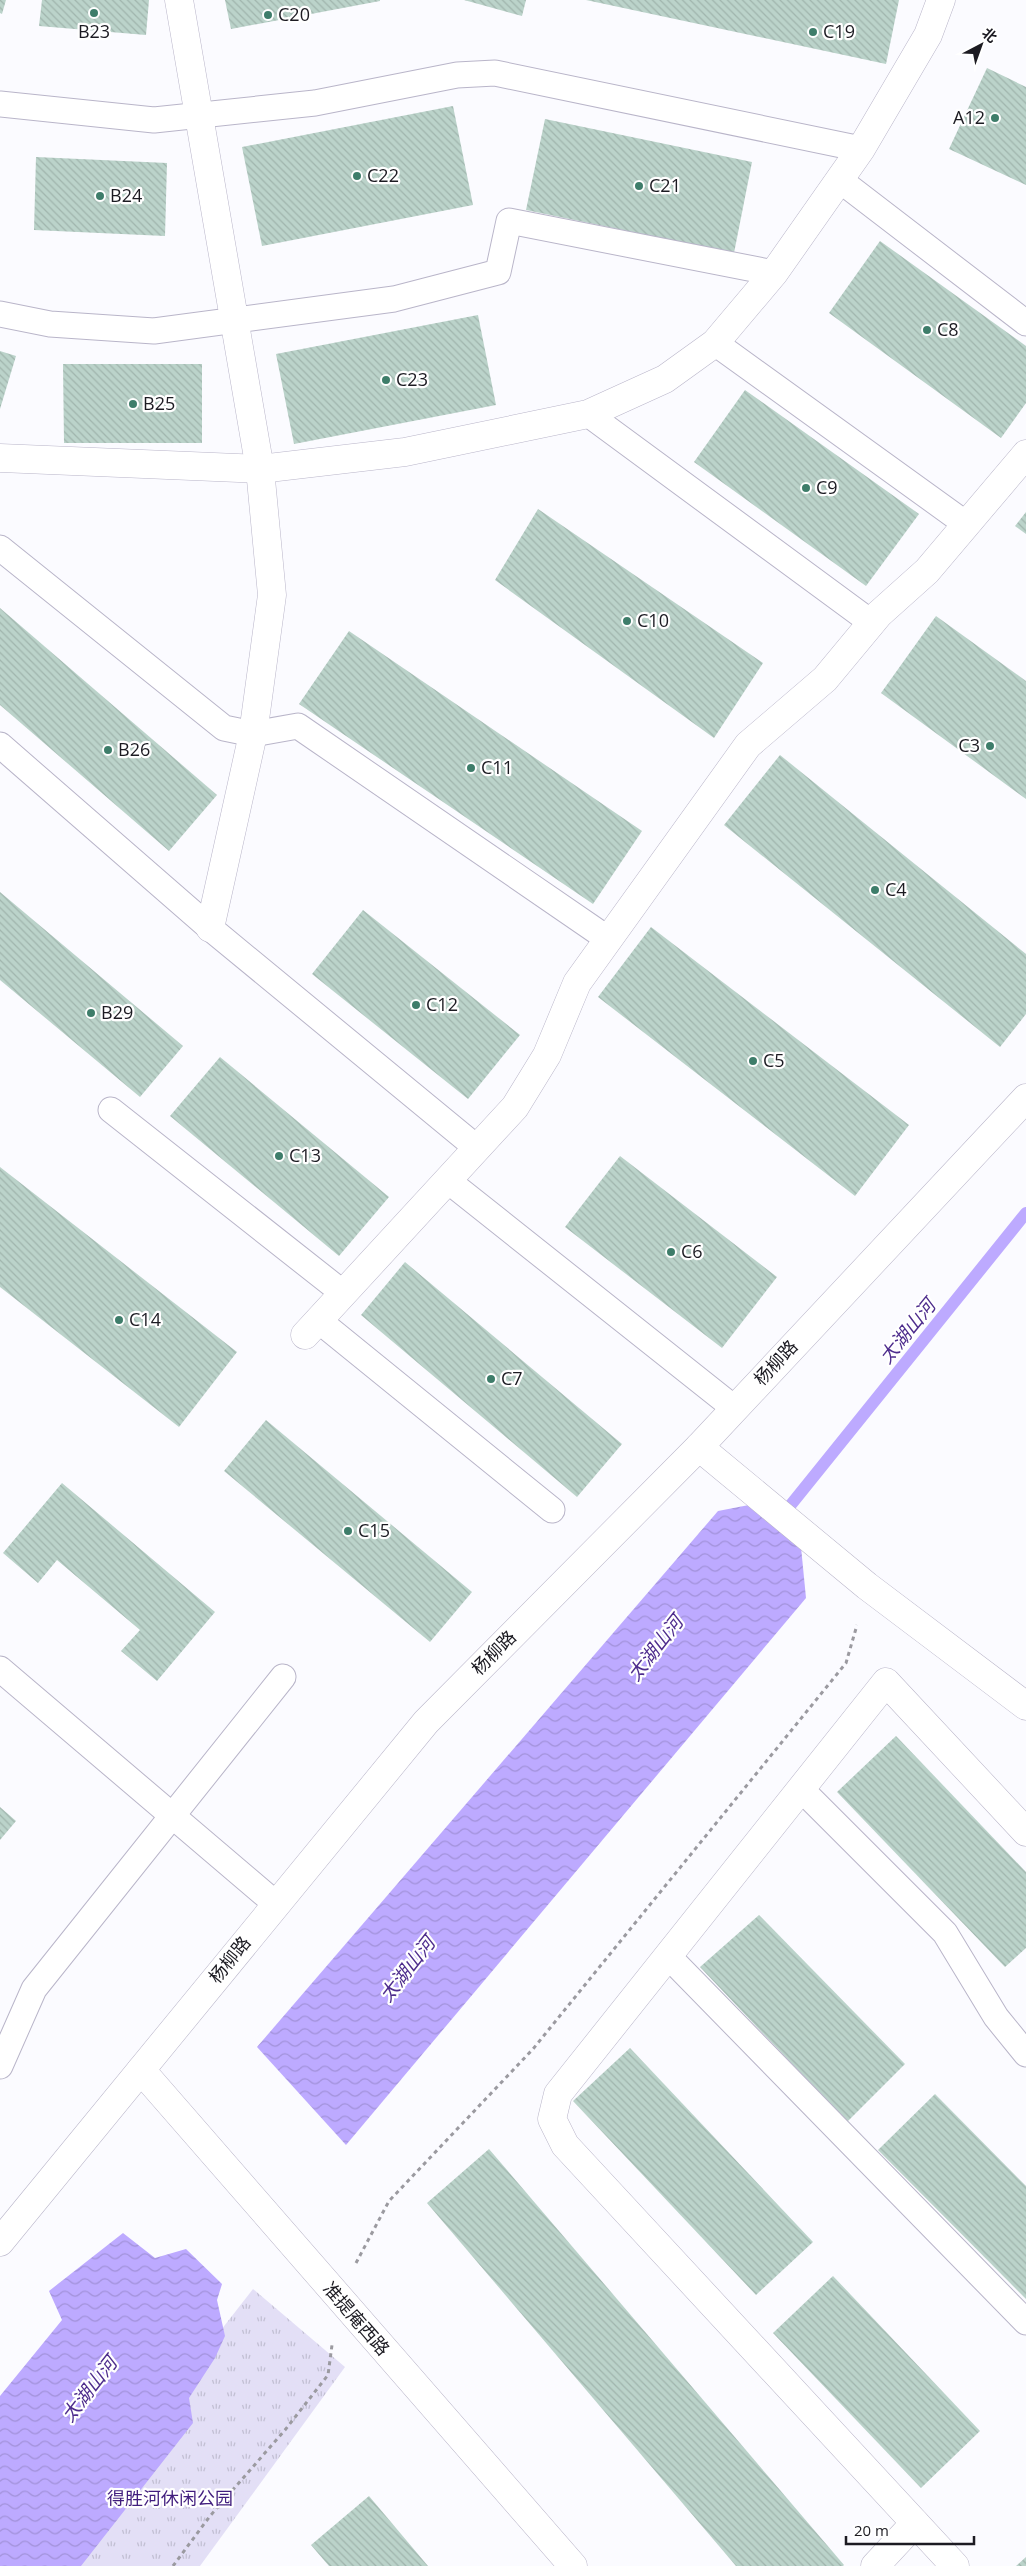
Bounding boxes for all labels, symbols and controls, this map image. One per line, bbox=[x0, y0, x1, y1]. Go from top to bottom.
place label: C20 bbox=[278, 2, 310, 26]
marker: B23 bbox=[88, 7, 100, 19]
marker: C20 bbox=[262, 9, 274, 21]
place label: B23 bbox=[78, 19, 110, 43]
place label: C19 bbox=[823, 19, 855, 43]
north arrow bbox=[956, 20, 1006, 70]
text: 北 bbox=[978, 23, 1001, 47]
marker: C19 bbox=[807, 26, 819, 38]
place label: A12 bbox=[953, 105, 985, 129]
marker: A12 bbox=[989, 112, 1001, 124]
place label: C22 bbox=[367, 163, 399, 187]
marker: C22 bbox=[351, 170, 363, 182]
place label: C21 bbox=[649, 173, 681, 197]
marker: C21 bbox=[633, 180, 645, 192]
place label: B24 bbox=[110, 183, 142, 207]
marker: B24 bbox=[94, 190, 106, 202]
place label: C8 bbox=[937, 317, 959, 341]
marker: C8 bbox=[921, 324, 933, 336]
place label: C23 bbox=[396, 367, 428, 391]
marker: C23 bbox=[380, 374, 392, 386]
place label: B25 bbox=[143, 391, 175, 415]
marker: B25 bbox=[127, 398, 139, 410]
place label: C9 bbox=[816, 475, 838, 499]
marker: C9 bbox=[800, 482, 812, 494]
place label: C10 bbox=[637, 608, 669, 632]
marker: C10 bbox=[621, 615, 633, 627]
place label: C3 bbox=[958, 733, 980, 757]
place label: B26 bbox=[118, 737, 150, 761]
marker: C3 bbox=[984, 740, 996, 752]
marker: B26 bbox=[102, 744, 114, 756]
place label: C11 bbox=[481, 755, 513, 779]
marker: C11 bbox=[465, 762, 477, 774]
place label: C4 bbox=[885, 877, 907, 901]
marker: C4 bbox=[869, 884, 881, 896]
place label: C12 bbox=[426, 992, 458, 1016]
marker: C12 bbox=[410, 999, 422, 1011]
place label: B29 bbox=[101, 1000, 133, 1024]
marker: B29 bbox=[85, 1007, 97, 1019]
place label: C5 bbox=[763, 1048, 785, 1072]
marker: C5 bbox=[747, 1055, 759, 1067]
place label: C13 bbox=[289, 1143, 321, 1167]
marker: C13 bbox=[273, 1150, 285, 1162]
place label: C6 bbox=[681, 1239, 703, 1263]
marker: C6 bbox=[665, 1246, 677, 1258]
water label: 太湖山河 bbox=[873, 1290, 944, 1369]
place label: C14 bbox=[129, 1307, 161, 1331]
marker: C14 bbox=[113, 1314, 125, 1326]
street label: 杨柳路 bbox=[748, 1334, 802, 1390]
place label: C7 bbox=[501, 1366, 523, 1390]
marker: C7 bbox=[485, 1373, 497, 1385]
place label: C15 bbox=[358, 1518, 390, 1542]
marker: C15 bbox=[342, 1525, 354, 1537]
water label: 太湖山河 bbox=[621, 1607, 691, 1686]
street label: 杨柳路 bbox=[466, 1625, 521, 1680]
water label: 太湖山河 bbox=[373, 1928, 443, 2007]
street label: 杨柳路 bbox=[203, 1931, 256, 1988]
street label: 准提庵西路 bbox=[318, 2277, 395, 2360]
water label: 太湖山河 bbox=[55, 2348, 125, 2427]
park label: 得胜河休闲公园 bbox=[107, 2486, 233, 2510]
scale bar bbox=[846, 2514, 974, 2546]
text: 20 m bbox=[854, 2520, 889, 2540]

